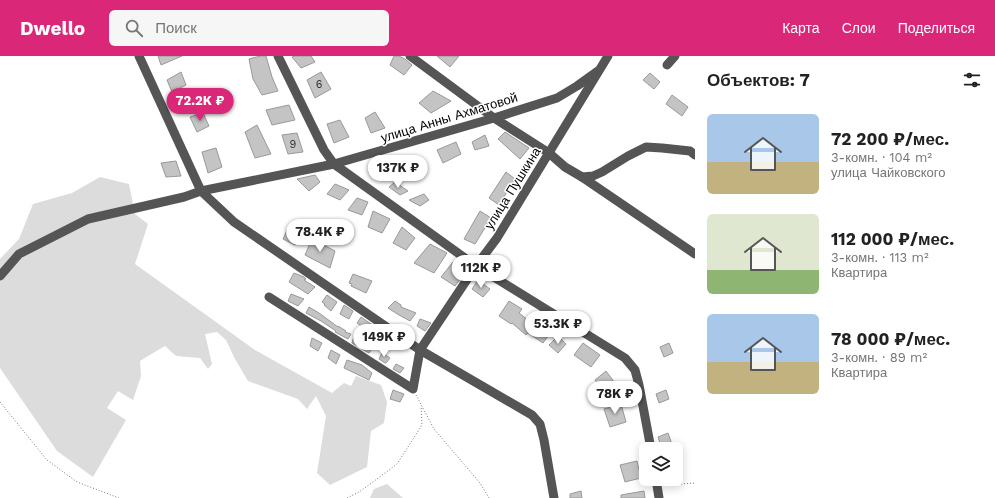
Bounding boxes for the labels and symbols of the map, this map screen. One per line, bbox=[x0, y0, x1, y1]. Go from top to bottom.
house number: 6 bbox=[316, 78, 323, 91]
pin: 72.2K ₽ bbox=[163, 88, 237, 122]
street label: улица Анны Ахматовой bbox=[379, 89, 519, 145]
house number: 9 bbox=[290, 138, 297, 151]
street label: улица Пушкина bbox=[481, 144, 544, 232]
pin: 137K ₽ bbox=[365, 155, 431, 189]
pin: 78.4K ₽ bbox=[283, 219, 357, 253]
pin: 112K ₽ bbox=[448, 255, 514, 289]
pin: 53.3K ₽ bbox=[521, 311, 595, 345]
pin: 149K ₽ bbox=[351, 324, 417, 358]
pin: 78K ₽ bbox=[587, 381, 643, 415]

